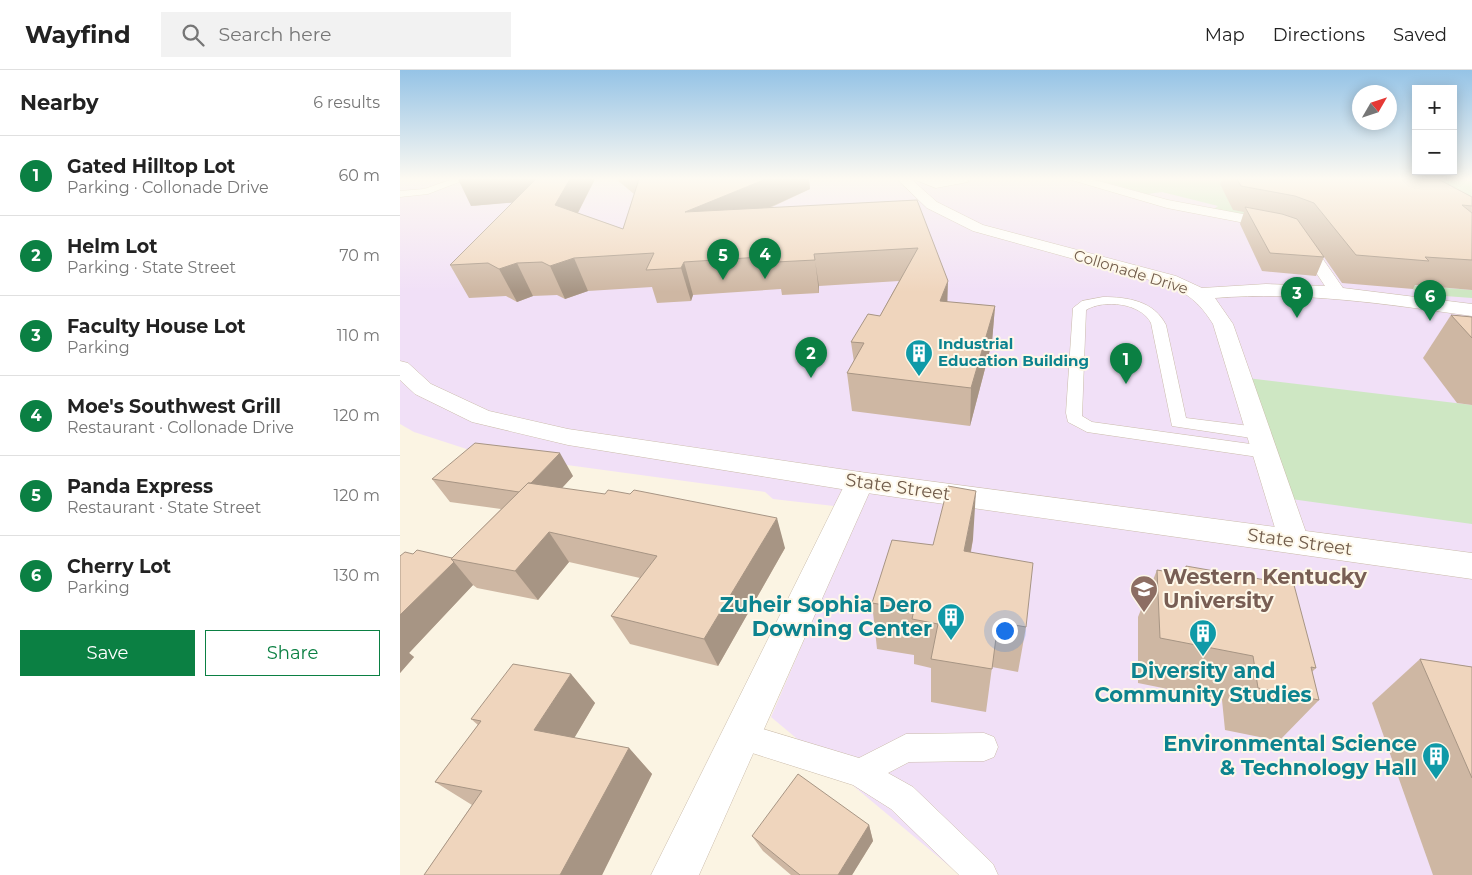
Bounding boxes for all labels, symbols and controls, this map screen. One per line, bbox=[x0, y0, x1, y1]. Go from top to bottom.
search box bbox=[161, 12, 511, 57]
text: Wayfind bbox=[25, 20, 131, 49]
icon: search bbox=[179, 21, 207, 49]
text: Search here bbox=[219, 23, 332, 46]
text: Map bbox=[1205, 24, 1245, 46]
text: Directions bbox=[1273, 24, 1365, 46]
text: Saved bbox=[1393, 24, 1447, 46]
north arrow bbox=[1352, 85, 1397, 130]
map controls bbox=[1412, 85, 1457, 175]
button: + bbox=[1412, 85, 1457, 130]
text: Nearby bbox=[20, 90, 99, 115]
text: 6 results bbox=[313, 93, 380, 112]
button: − bbox=[1412, 130, 1457, 175]
text: Gated Hilltop Lot bbox=[67, 155, 235, 178]
text: 1 bbox=[33, 166, 39, 185]
text: 60 m bbox=[338, 166, 380, 185]
text: Parking · Collonade Drive bbox=[67, 178, 269, 197]
text: Helm Lot bbox=[67, 235, 158, 258]
pin: 4 bbox=[749, 238, 781, 279]
pin: 5 bbox=[707, 239, 739, 280]
street label: Collonade Drive bbox=[1072, 245, 1191, 298]
text: 2 bbox=[31, 246, 41, 265]
text: 70 m bbox=[339, 246, 380, 265]
text: Parking · State Street bbox=[67, 258, 236, 277]
pin: 3 bbox=[1281, 277, 1313, 318]
pin: 6 bbox=[1414, 280, 1446, 321]
text: Faculty House Lot bbox=[67, 315, 246, 338]
text: 3 bbox=[31, 326, 41, 345]
text: 110 m bbox=[337, 326, 380, 345]
place label: Industrial Education Building bbox=[938, 334, 1089, 370]
pin: 2 bbox=[795, 337, 827, 378]
text: Parking bbox=[67, 338, 130, 357]
building icon: Industrial Education Building bbox=[904, 338, 934, 377]
pin: 1 bbox=[1110, 343, 1142, 384]
text: Moe's Southwest Grill bbox=[67, 395, 281, 418]
text: 4 bbox=[30, 406, 42, 425]
text: 120 m bbox=[333, 406, 380, 425]
text: Restaurant · Collonade Drive bbox=[67, 418, 294, 437]
street label: State Street bbox=[844, 469, 952, 505]
text: Panda Express bbox=[67, 475, 213, 498]
text: 5 bbox=[31, 486, 41, 505]
text: 120 m bbox=[333, 486, 380, 505]
text: Restaurant · State Street bbox=[67, 498, 261, 517]
street label: State Street bbox=[1246, 524, 1354, 560]
text: Cherry Lot bbox=[67, 555, 171, 578]
place label: Western Kentucky University bbox=[1163, 564, 1367, 613]
text: 6 bbox=[31, 566, 41, 585]
text: 130 m bbox=[333, 566, 380, 585]
school or university icon: Western Kentucky University bbox=[1129, 574, 1159, 613]
text: Parking bbox=[67, 578, 130, 597]
place label: Zuheir Sophia Dero Downing Center bbox=[720, 592, 932, 641]
building icon: Zuheir Sophia Dero Downing Center bbox=[936, 602, 966, 641]
your location bbox=[992, 618, 1018, 644]
building icon: Diversity and Community Studies bbox=[1188, 618, 1218, 657]
button: Save bbox=[20, 630, 195, 676]
button: Share bbox=[205, 630, 380, 676]
place label: Diversity and Community Studies bbox=[1094, 658, 1312, 707]
place label: Environmental Science & Technology Hall bbox=[1163, 731, 1417, 780]
building icon: Environmental Science & Technology Hall bbox=[1421, 741, 1451, 780]

